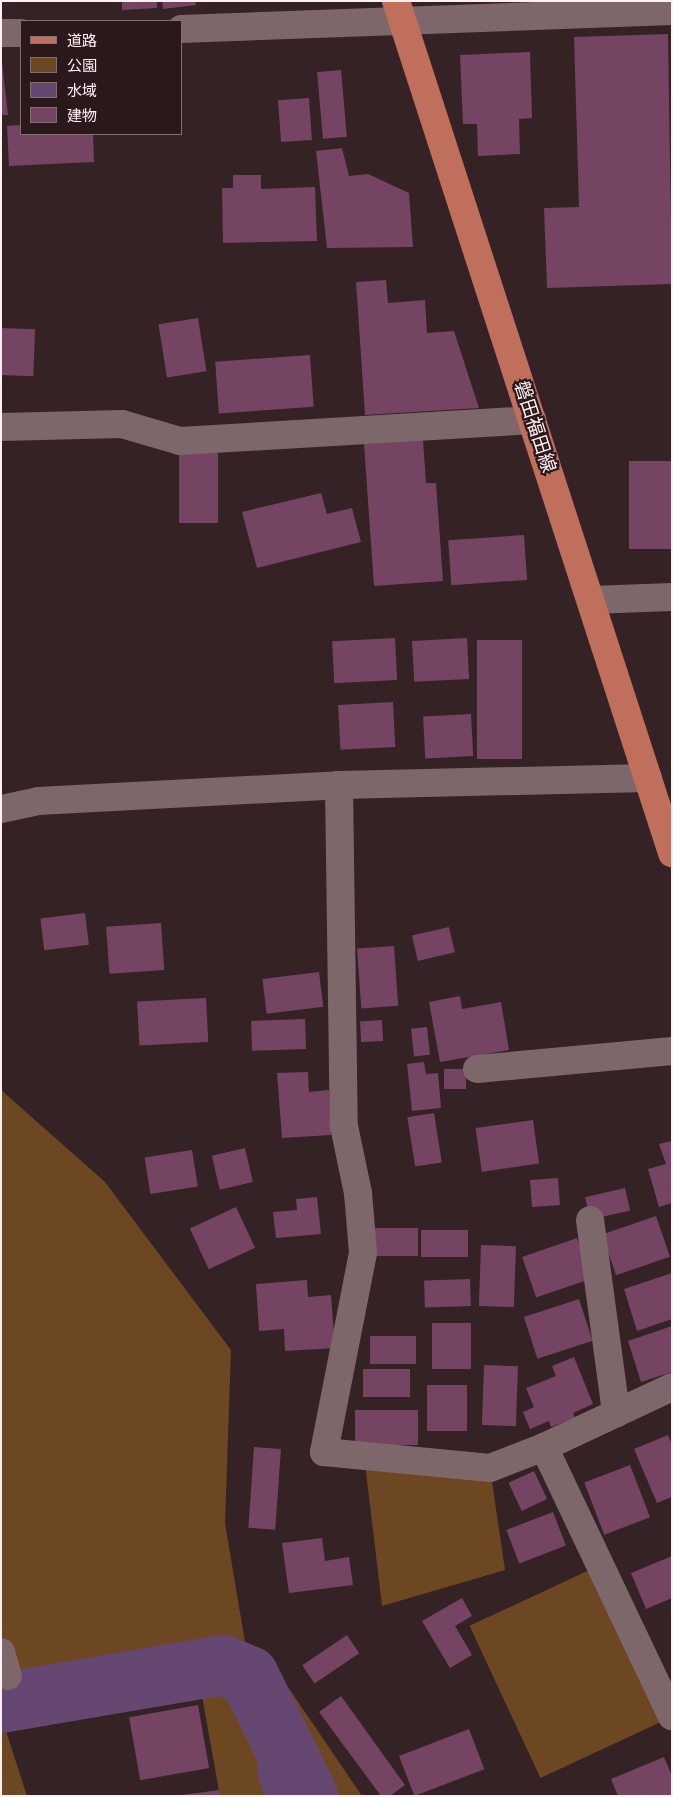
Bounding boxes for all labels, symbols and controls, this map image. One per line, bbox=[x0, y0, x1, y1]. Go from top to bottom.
legend bbox=[20, 20, 182, 135]
text: 道路 bbox=[67, 34, 97, 49]
text: 公園 bbox=[67, 59, 97, 74]
text: 水域 bbox=[67, 84, 97, 99]
text: 建物 bbox=[67, 109, 97, 124]
street label: 磐田福田線 bbox=[508, 378, 560, 476]

